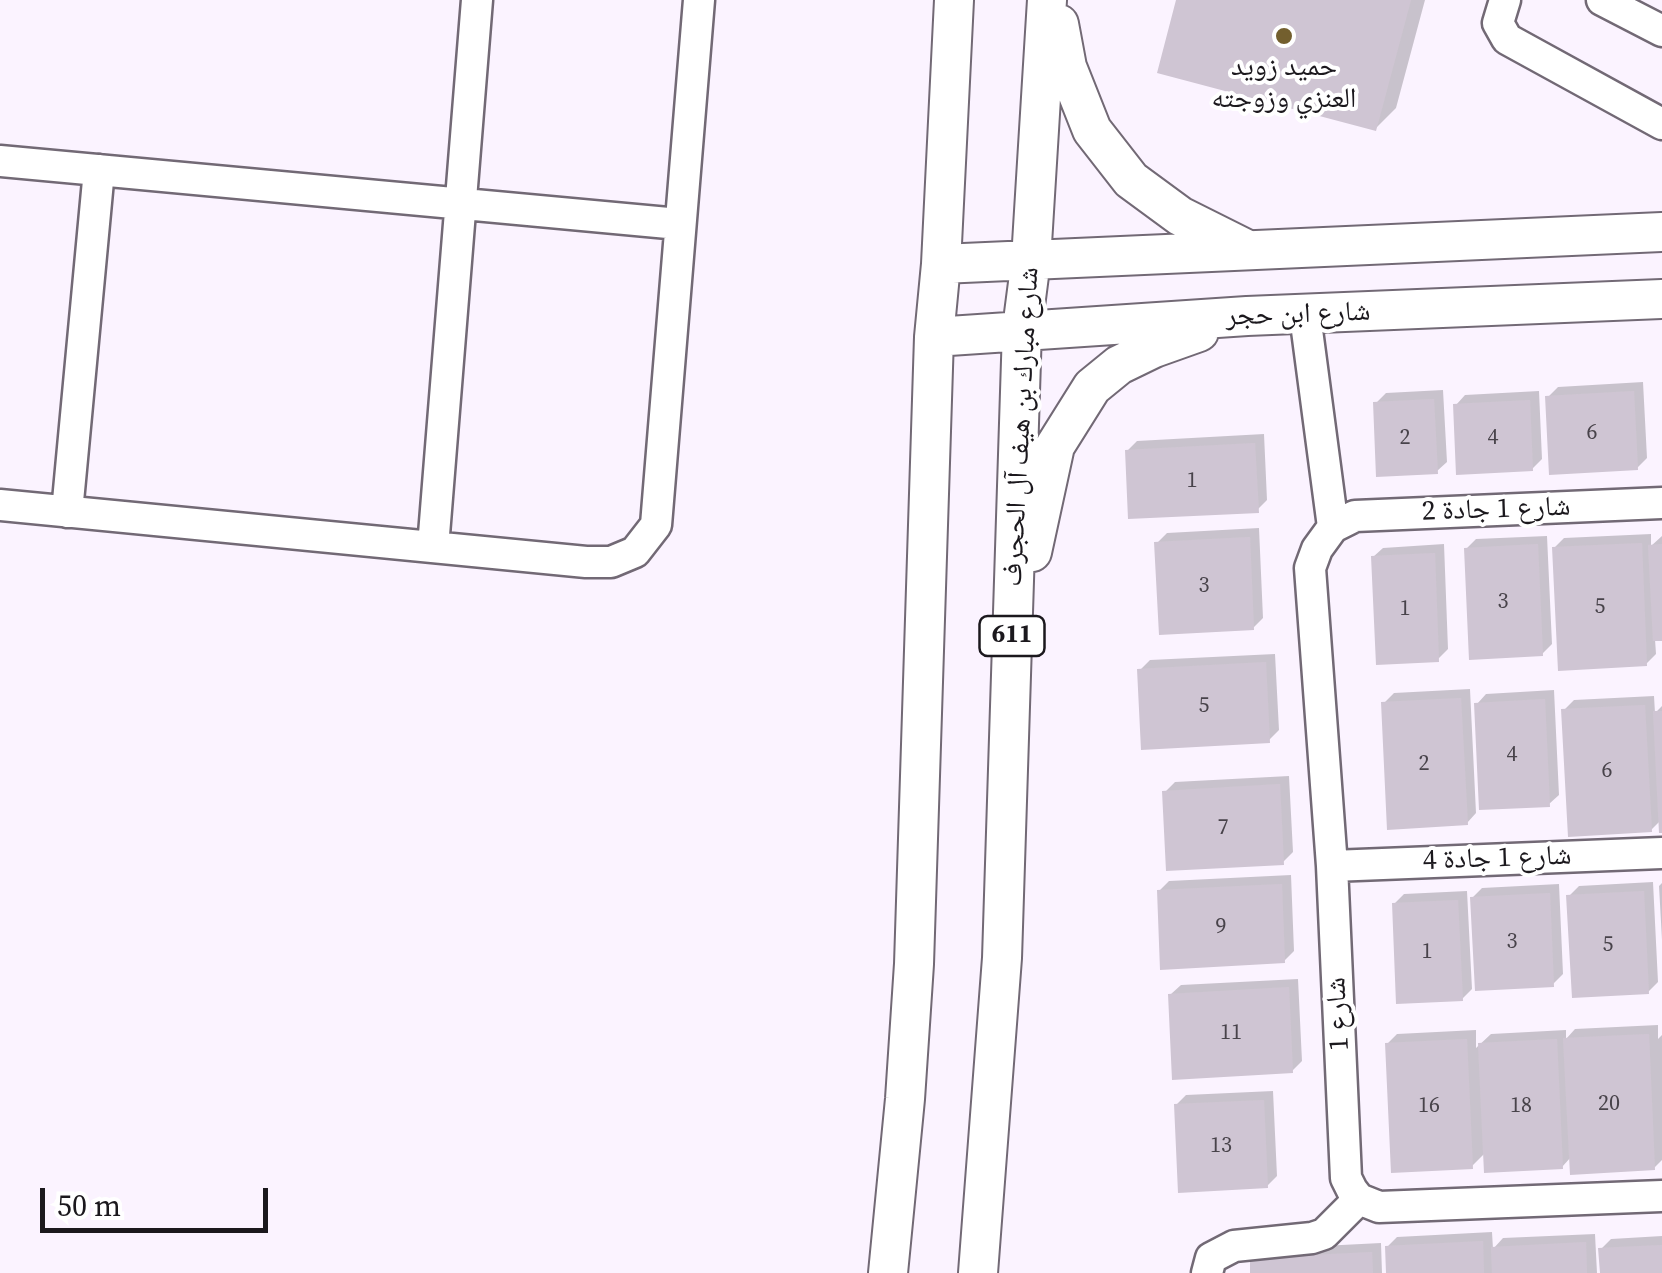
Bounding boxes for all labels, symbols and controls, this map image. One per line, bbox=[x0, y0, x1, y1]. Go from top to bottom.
marker: حميد زويد العنزي وزوجته bbox=[1273, 25, 1295, 47]
place label: حميد زويد العنزي وزوجته bbox=[1211, 51, 1357, 117]
street label: شارع مبارك بن هيف آل الحجرف bbox=[997, 266, 1047, 588]
street label: شارع ابن حجر bbox=[1225, 296, 1371, 334]
house number: 6 bbox=[1587, 420, 1597, 446]
house number: 2 bbox=[1400, 425, 1410, 451]
house number: 4 bbox=[1488, 425, 1498, 451]
house number: 1 bbox=[1187, 468, 1197, 494]
street label: شارع 1 جادة 2 bbox=[1421, 491, 1571, 529]
house number: 3 bbox=[1199, 573, 1209, 599]
house number: 3 bbox=[1498, 589, 1508, 615]
house number: 5 bbox=[1595, 594, 1605, 620]
house number: 1 bbox=[1400, 596, 1410, 622]
road number: 611 bbox=[980, 616, 1044, 656]
house number: 5 bbox=[1199, 693, 1209, 719]
house number: 4 bbox=[1507, 742, 1517, 768]
house number: 2 bbox=[1419, 751, 1429, 777]
house number: 6 bbox=[1602, 758, 1612, 784]
house number: 7 bbox=[1218, 815, 1228, 841]
street label: شارع 1 جادة 4 bbox=[1422, 840, 1572, 878]
house number: 9 bbox=[1216, 914, 1226, 940]
house number: 3 bbox=[1507, 929, 1517, 955]
house number: 5 bbox=[1603, 932, 1613, 958]
house number: 1 bbox=[1422, 939, 1432, 965]
street label: شارع 1 bbox=[1320, 976, 1358, 1052]
house number: 11 bbox=[1220, 1020, 1242, 1046]
house number: 20 bbox=[1598, 1091, 1620, 1117]
house number: 16 bbox=[1418, 1093, 1440, 1119]
house number: 18 bbox=[1510, 1093, 1532, 1119]
house number: 13 bbox=[1210, 1133, 1232, 1159]
scale bar bbox=[45, 1168, 272, 1230]
text: 50 m bbox=[57, 1185, 121, 1226]

